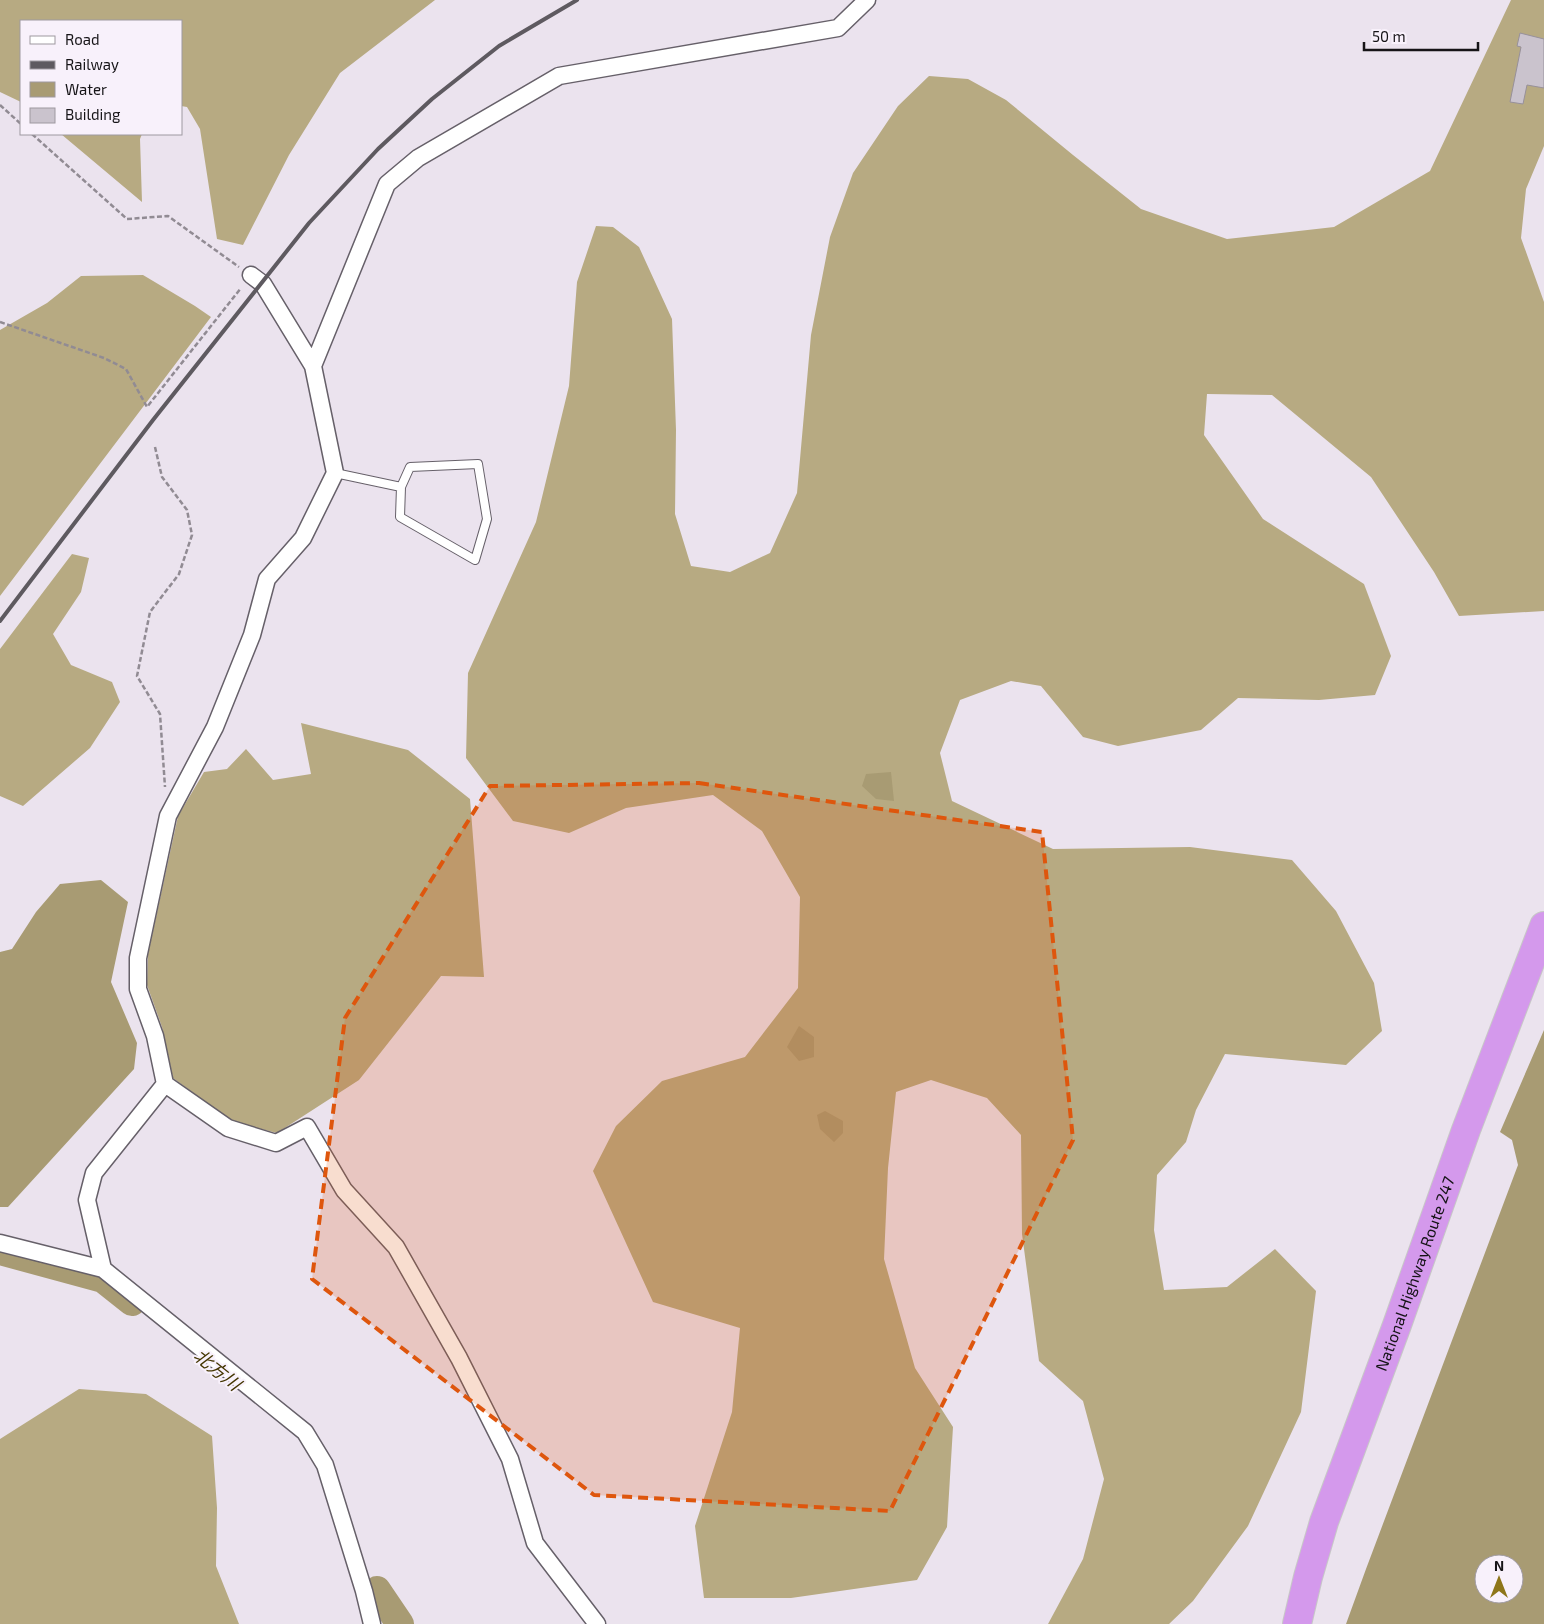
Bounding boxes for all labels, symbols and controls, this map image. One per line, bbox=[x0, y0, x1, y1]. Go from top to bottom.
legend bbox=[20, 20, 182, 135]
scale bar bbox=[1364, 20, 1478, 52]
text: 50 m bbox=[1372, 27, 1406, 45]
text: Road bbox=[65, 30, 100, 48]
text: Railway bbox=[65, 55, 119, 73]
text: Water bbox=[65, 80, 107, 98]
text: Building bbox=[65, 105, 121, 123]
street label: National Highway Route 247 bbox=[1371, 1174, 1458, 1373]
water label: 北方川 bbox=[190, 1344, 247, 1396]
north arrow bbox=[1474, 1554, 1524, 1604]
text: N bbox=[1494, 1557, 1504, 1574]

